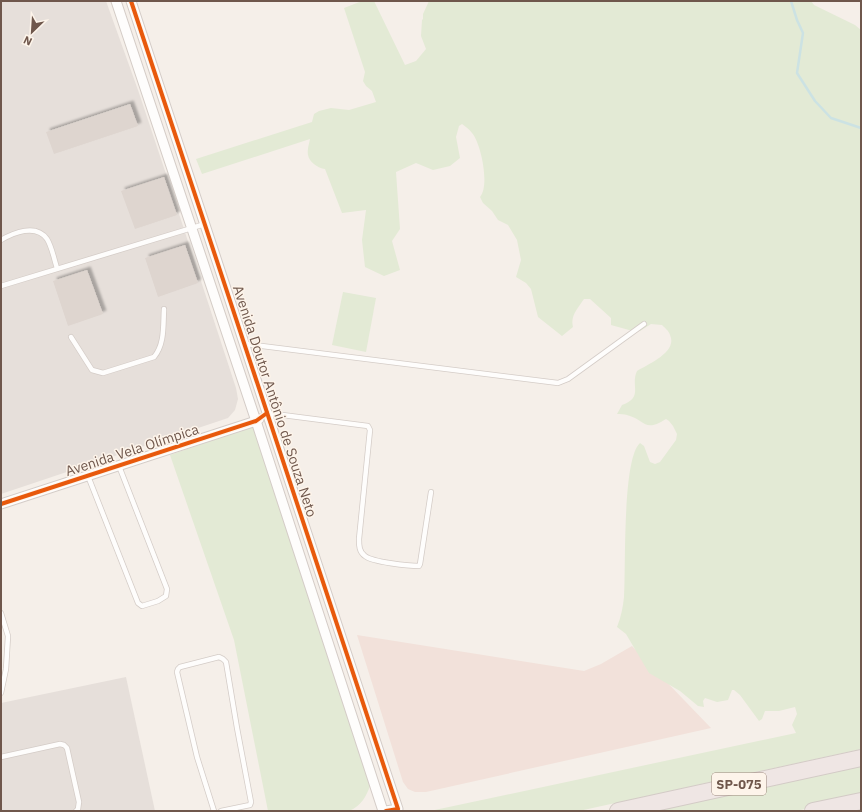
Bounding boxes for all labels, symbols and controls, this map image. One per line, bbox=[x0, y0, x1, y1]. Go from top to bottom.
north arrow bbox=[12, 12, 52, 52]
text: N bbox=[21, 33, 34, 49]
street label: Avenida Doutor Antônio de Souza Neto bbox=[229, 283, 321, 519]
street label: Avenida Vela Olímpica bbox=[63, 420, 202, 480]
road number: SP-075 bbox=[712, 773, 766, 795]

